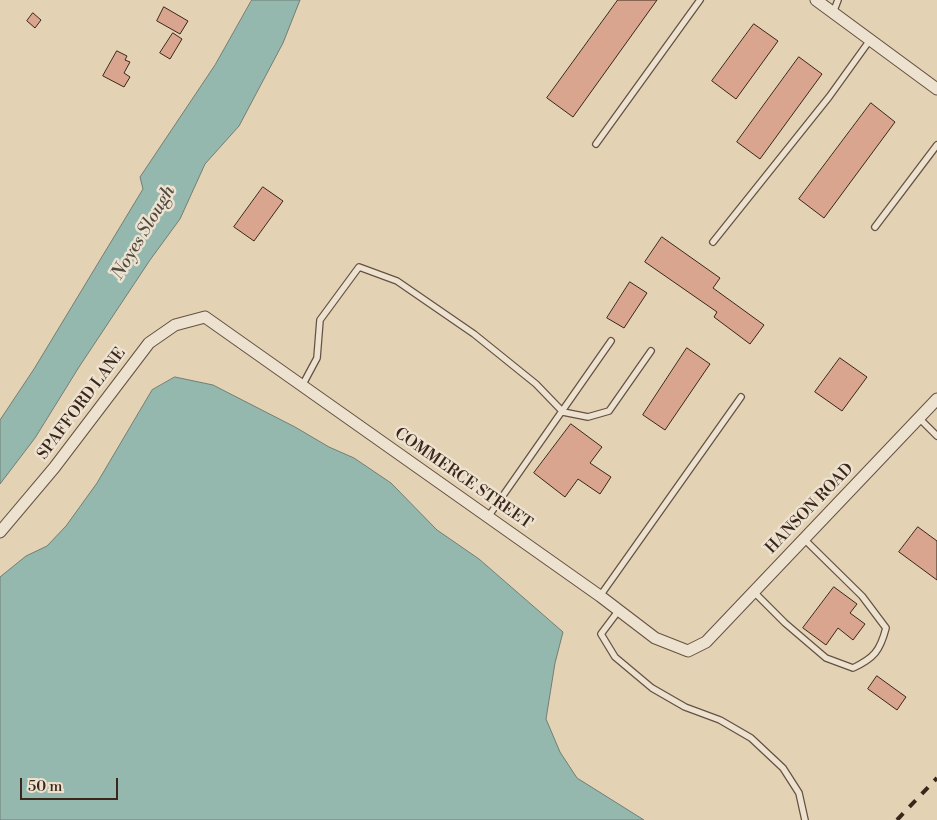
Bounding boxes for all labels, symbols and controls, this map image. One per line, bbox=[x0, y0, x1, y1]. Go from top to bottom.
water label: Noyes Slough bbox=[107, 182, 181, 284]
street label: SPAFFORD LANE bbox=[34, 344, 130, 464]
street label: COMMERCE STREET bbox=[391, 424, 535, 534]
street label: HANSON ROAD bbox=[762, 460, 858, 558]
scale bar bbox=[22, 768, 120, 800]
text: 50 m bbox=[28, 777, 62, 796]

